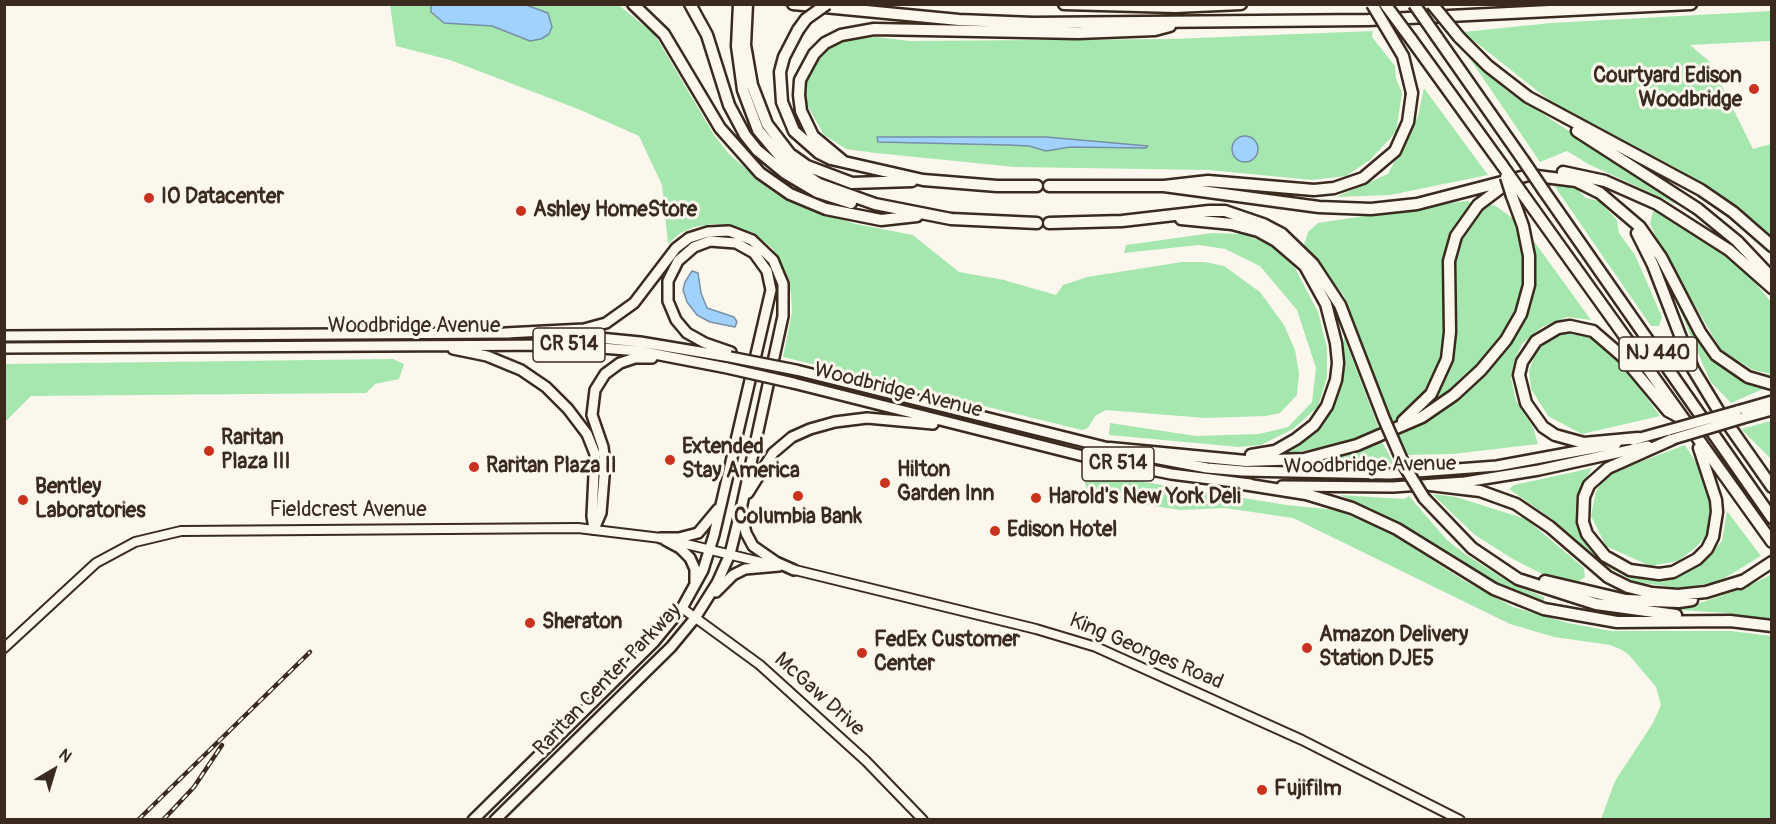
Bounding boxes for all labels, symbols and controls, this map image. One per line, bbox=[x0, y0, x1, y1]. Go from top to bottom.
place label: Courtyard Edison Woodbridge bbox=[1593, 64, 1742, 114]
marker: Courtyard Edison Woodbridge bbox=[1747, 82, 1761, 96]
place label: IO Datacenter bbox=[161, 185, 284, 211]
marker: IO Datacenter bbox=[142, 191, 156, 205]
place label: Ashley HomeStore bbox=[533, 198, 697, 224]
marker: Ashley HomeStore bbox=[514, 204, 528, 218]
street label: Woodbridge Avenue bbox=[328, 314, 500, 340]
road number: CR 514 bbox=[533, 328, 605, 362]
road number: NJ 440 bbox=[1619, 337, 1697, 371]
street label: Woodbridge Avenue bbox=[811, 358, 985, 424]
place label: Raritan Plaza III bbox=[221, 426, 290, 476]
place label: Extended Stay America bbox=[682, 435, 800, 485]
marker: Raritan Plaza III bbox=[202, 444, 216, 458]
road number: CR 514 bbox=[1082, 447, 1154, 481]
street label: Woodbridge Avenue bbox=[1284, 452, 1456, 480]
marker: Extended Stay America bbox=[663, 453, 677, 467]
place label: Raritan Plaza II bbox=[486, 454, 617, 480]
place label: Hilton Garden Inn bbox=[897, 458, 994, 508]
marker: Raritan Plaza II bbox=[467, 460, 481, 474]
place label: Bentley Laboratories bbox=[35, 475, 146, 525]
marker: Hilton Garden Inn bbox=[878, 476, 892, 490]
place label: Harold's New York Deli bbox=[1048, 485, 1241, 511]
marker: Columbia Bank bbox=[791, 489, 805, 503]
marker: Harold's New York Deli bbox=[1029, 491, 1043, 505]
marker: Bentley Laboratories bbox=[16, 493, 30, 507]
street label: Fieldcrest Avenue bbox=[269, 498, 427, 524]
place label: Columbia Bank bbox=[734, 505, 862, 531]
place label: Edison Hotel bbox=[1007, 518, 1117, 544]
marker: Edison Hotel bbox=[988, 524, 1002, 538]
street label: Raritan Center Parkway bbox=[529, 598, 687, 762]
street label: King Georges Road bbox=[1065, 608, 1227, 696]
place label: Sheraton bbox=[542, 610, 622, 636]
marker: Sheraton bbox=[523, 616, 537, 630]
place label: Amazon Delivery Station DJE5 bbox=[1319, 623, 1468, 673]
place label: FedEx Customer Center bbox=[874, 628, 1020, 678]
marker: Amazon Delivery Station DJE5 bbox=[1300, 641, 1314, 655]
marker: FedEx Customer Center bbox=[855, 646, 869, 660]
street label: McGaw Drive bbox=[769, 648, 869, 742]
north arrow bbox=[24, 740, 84, 800]
text: N bbox=[55, 745, 75, 767]
place label: Fujifilm bbox=[1274, 777, 1342, 803]
marker: Fujifilm bbox=[1255, 783, 1269, 797]

